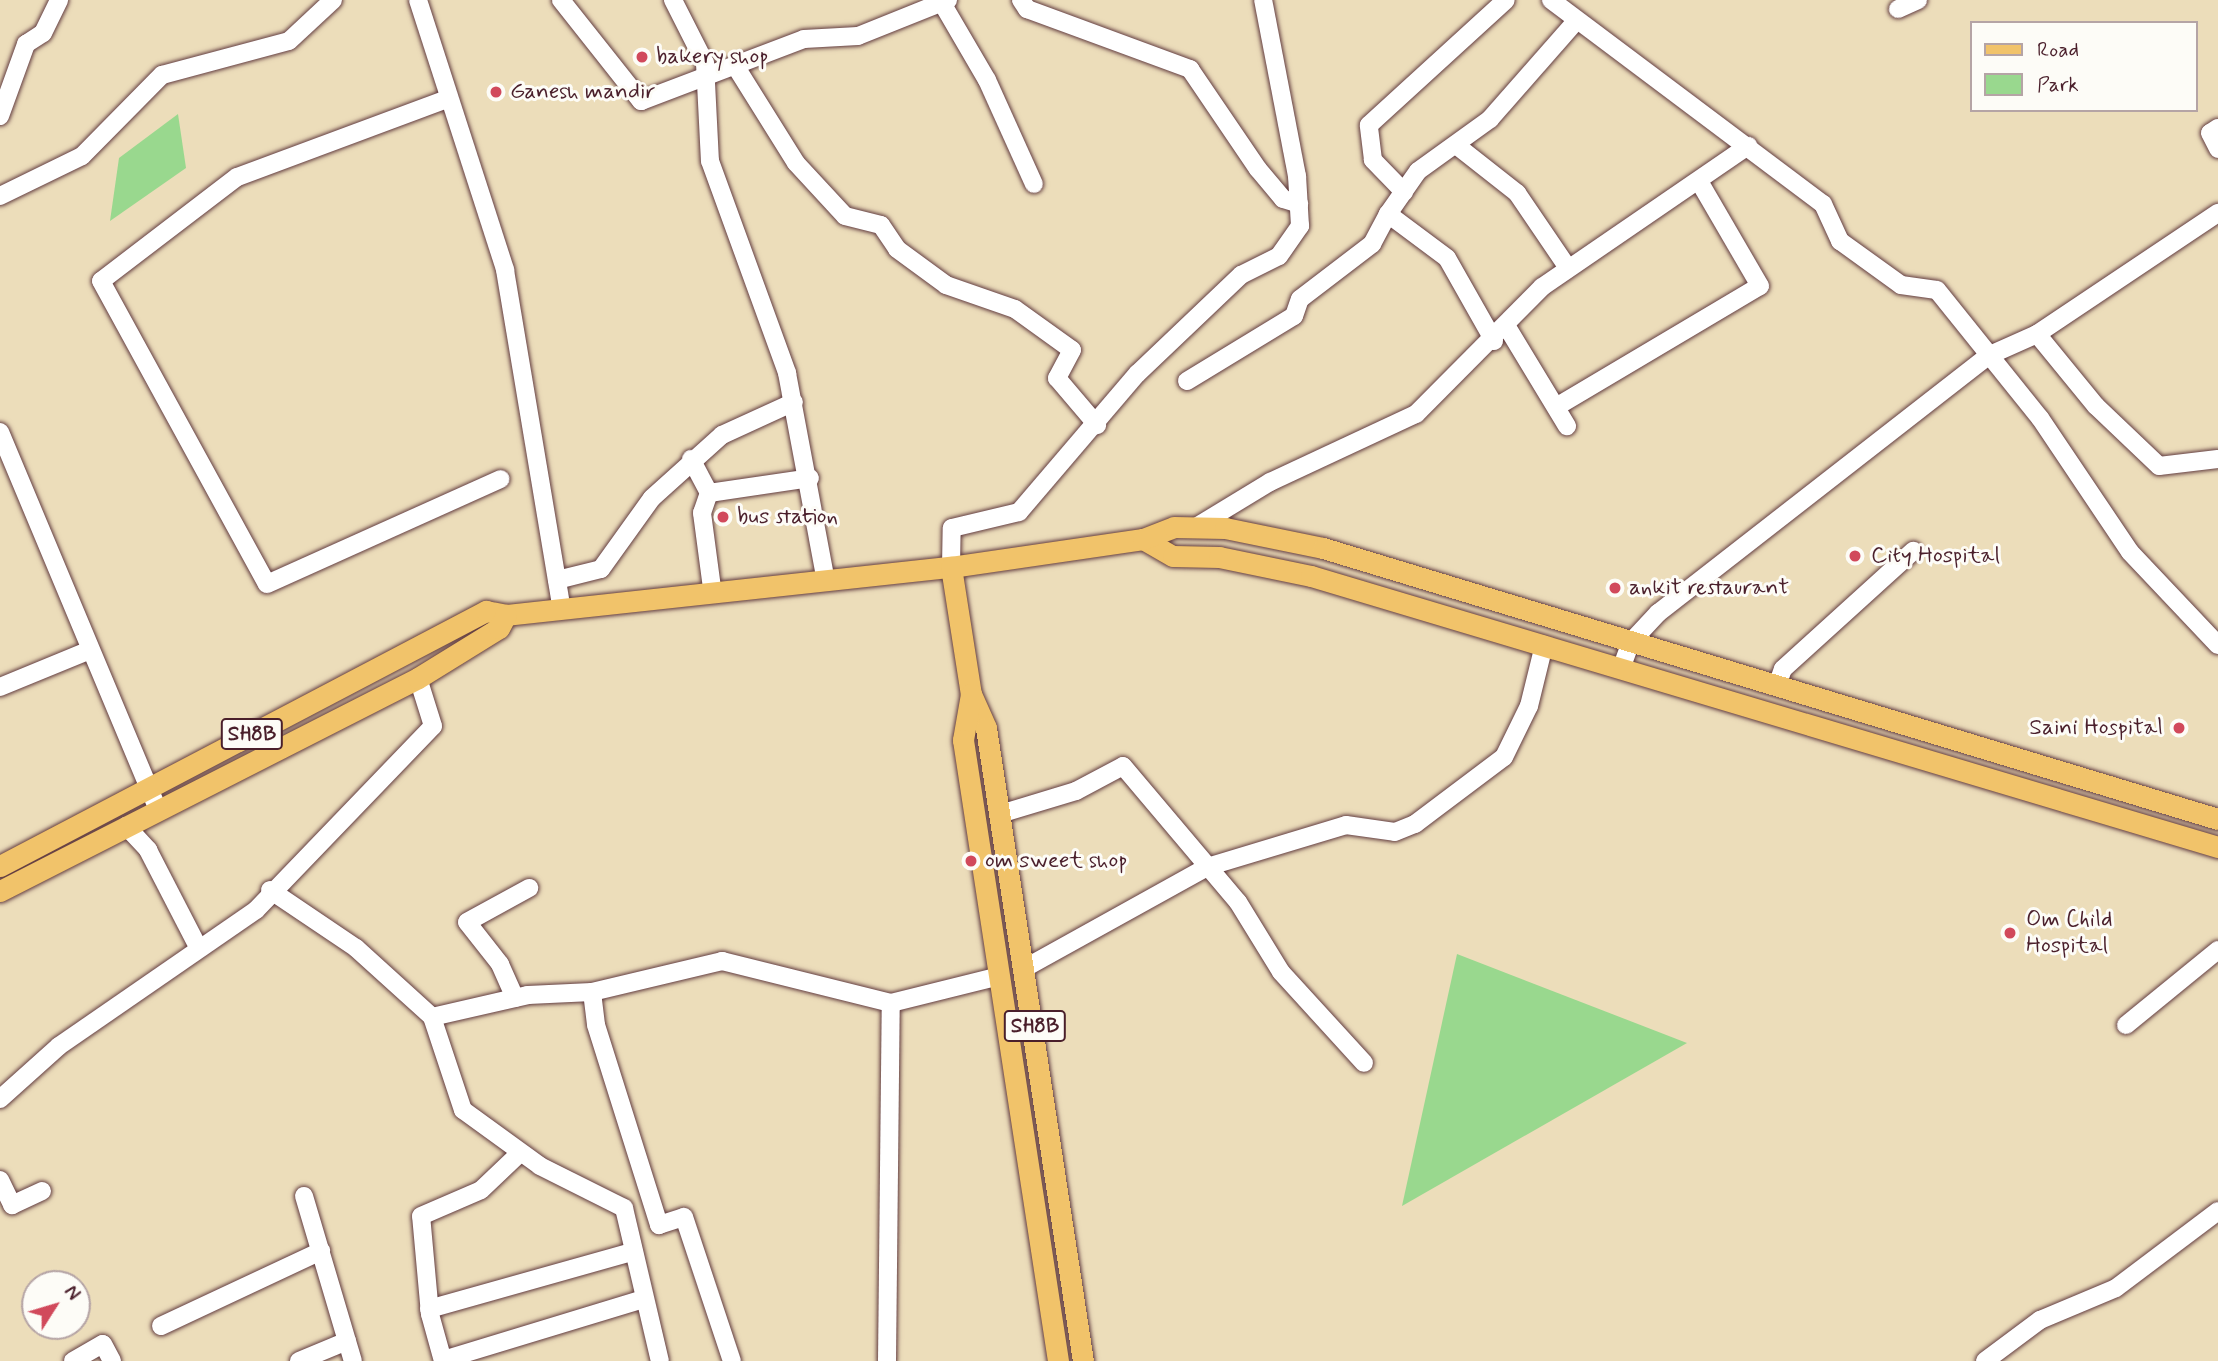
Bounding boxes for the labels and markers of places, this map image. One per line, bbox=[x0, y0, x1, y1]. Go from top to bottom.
place label: bakery shop bbox=[656, 43, 769, 71]
marker: bakery shop bbox=[634, 49, 650, 65]
place label: Ganesh mandir bbox=[510, 78, 655, 106]
marker: Ganesh mandir bbox=[488, 84, 504, 100]
place label: bus station bbox=[737, 503, 838, 531]
marker: bus station bbox=[715, 509, 731, 525]
place label: City Hospital bbox=[1871, 542, 2000, 570]
marker: City Hospital bbox=[1845, 546, 1865, 566]
place label: ankit restaurant bbox=[1629, 574, 1790, 602]
marker: ankit restaurant bbox=[1607, 580, 1623, 596]
place label: Saini Hospital bbox=[2027, 714, 2163, 742]
marker: Saini Hospital bbox=[2169, 718, 2189, 738]
place label: om sweet shop bbox=[985, 847, 1122, 875]
marker: om sweet shop bbox=[963, 853, 979, 869]
place label: Om Child Hospital bbox=[2026, 906, 2115, 960]
marker: Om Child Hospital bbox=[2000, 923, 2020, 943]

